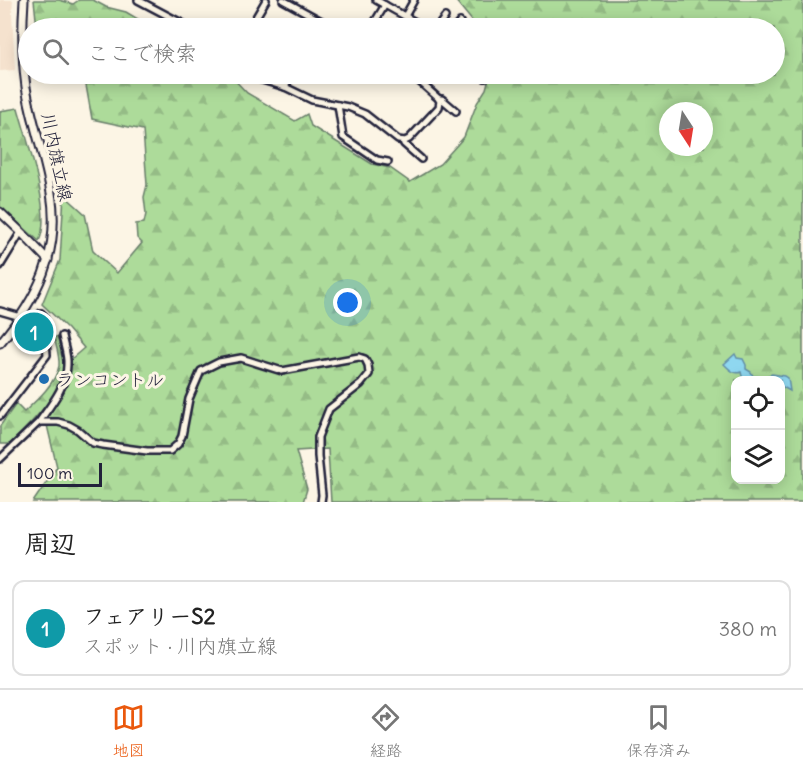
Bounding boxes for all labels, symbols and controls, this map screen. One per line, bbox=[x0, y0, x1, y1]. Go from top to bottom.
search box bbox=[18, 18, 785, 84]
icon: search bbox=[39, 35, 72, 68]
text: ここで検索 bbox=[87, 39, 197, 67]
north arrow bbox=[659, 102, 713, 156]
street label: 川内旗立線 bbox=[36, 111, 78, 203]
your location bbox=[333, 288, 362, 317]
pin: 1 bbox=[15, 310, 54, 354]
place label: ランコントル bbox=[56, 368, 164, 391]
marker: ランコントル bbox=[37, 372, 51, 386]
map controls bbox=[731, 376, 785, 484]
button: locate bbox=[731, 376, 785, 430]
button: layers bbox=[731, 430, 785, 484]
scale bar bbox=[18, 460, 102, 487]
text: 100 m bbox=[27, 463, 72, 483]
text: 周辺 bbox=[24, 527, 76, 560]
text: フェアリーS2 bbox=[83, 602, 216, 630]
text: 1 bbox=[42, 616, 49, 641]
text: 380 m bbox=[719, 616, 777, 641]
text: スポット · 川内旗立線 bbox=[83, 633, 277, 658]
tab: 地図 bbox=[112, 701, 145, 761]
tab: 経路 bbox=[369, 701, 402, 761]
tab: 保存済み bbox=[627, 701, 691, 761]

